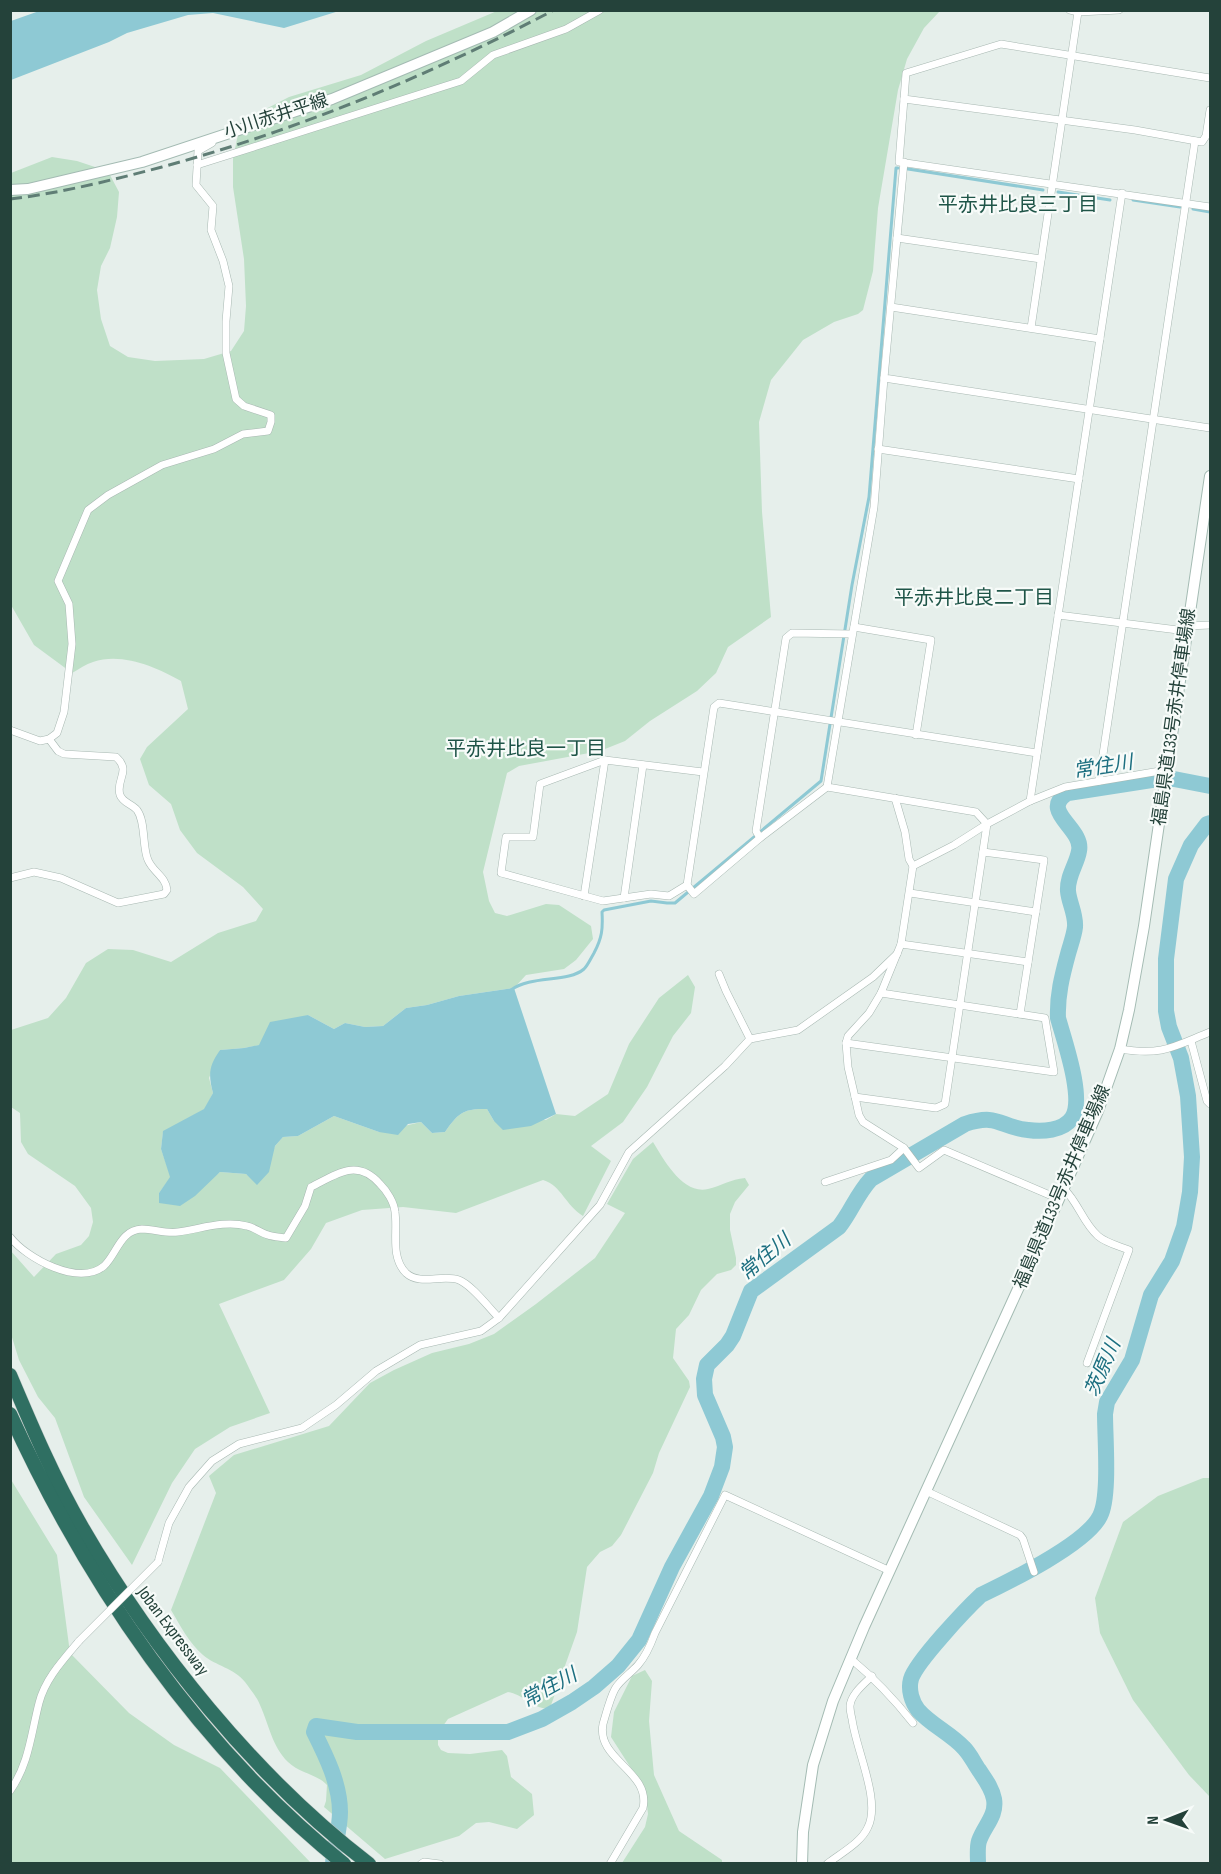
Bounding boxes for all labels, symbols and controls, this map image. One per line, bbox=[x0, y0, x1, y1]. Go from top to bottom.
street label: 小川赤井平線 bbox=[221, 89, 331, 143]
district label: 平赤井比良三丁目 bbox=[938, 193, 1098, 217]
district label: 平赤井比良二丁目 bbox=[894, 586, 1054, 610]
street label: 福島県道133号赤井停車場線 bbox=[1148, 607, 1200, 827]
district label: 平赤井比良一丁目 bbox=[446, 737, 606, 761]
water label: 常住川 bbox=[1071, 750, 1136, 784]
street label: 福島県道133号赤井停車場線 bbox=[1009, 1082, 1115, 1292]
water label: 常住川 bbox=[734, 1227, 797, 1285]
water label: 茨原川 bbox=[1080, 1334, 1127, 1400]
street label: Joban Expressway bbox=[132, 1581, 213, 1680]
water label: 常住川 bbox=[517, 1662, 583, 1713]
north arrow bbox=[1137, 1790, 1197, 1850]
text: N bbox=[1144, 1816, 1163, 1825]

